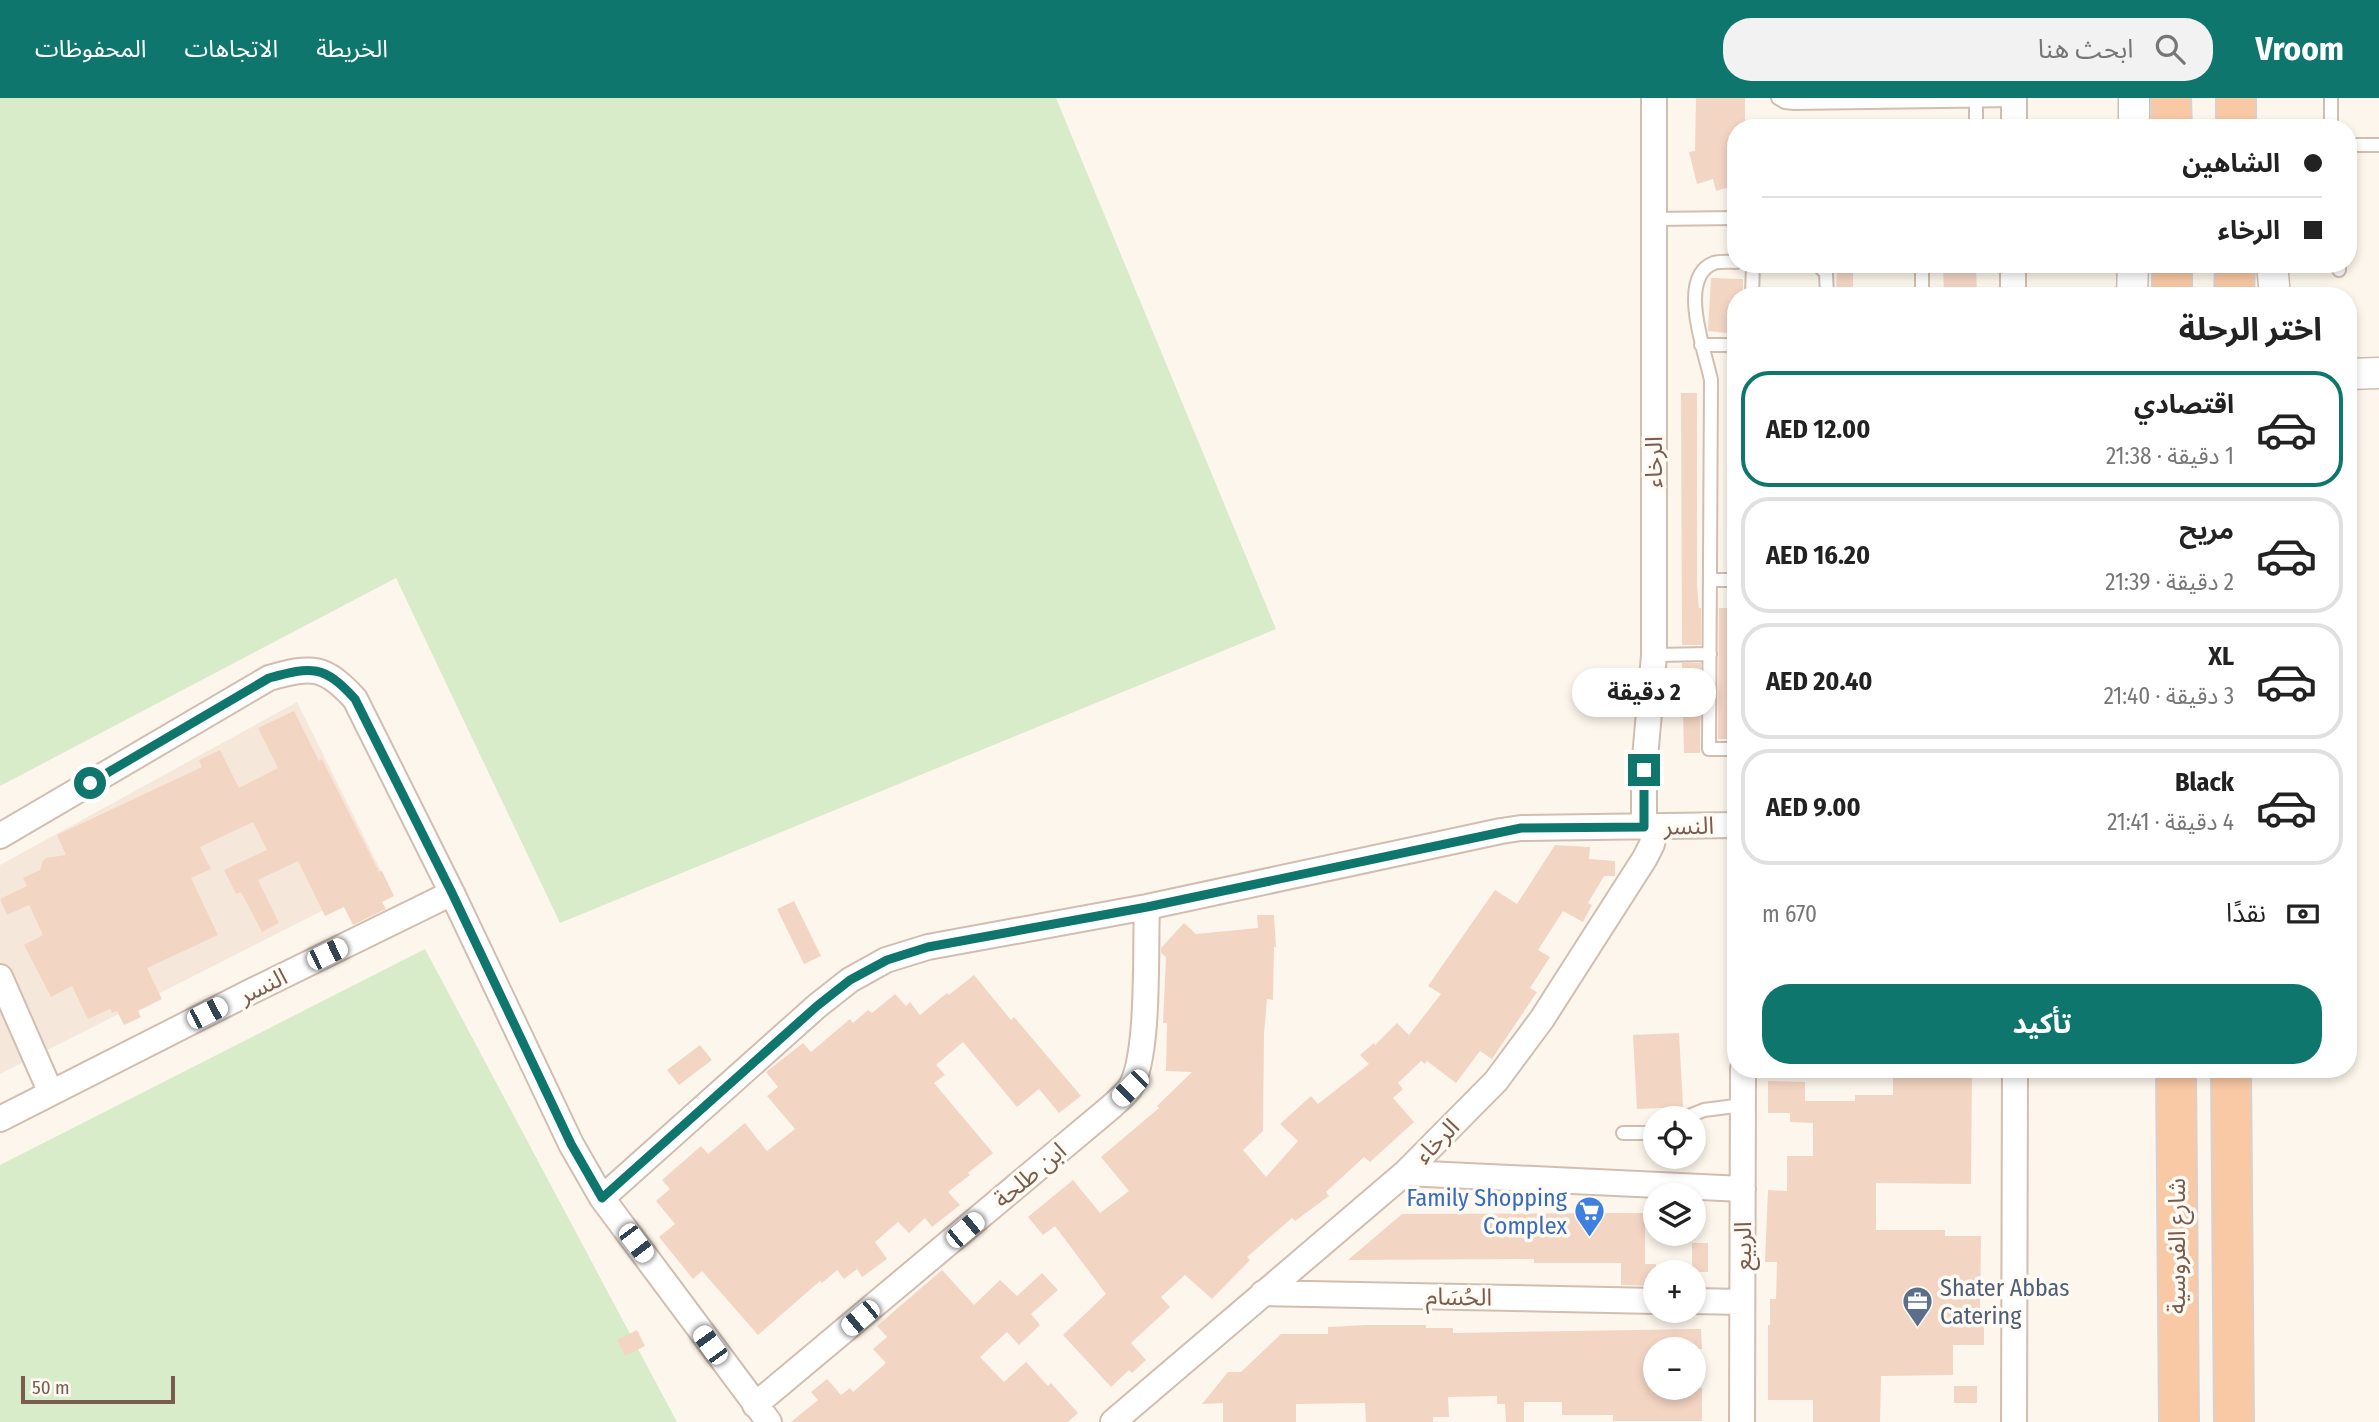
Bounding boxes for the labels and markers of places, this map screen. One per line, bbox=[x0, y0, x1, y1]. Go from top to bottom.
place label: Family Shopping Complex bbox=[1407, 1184, 1568, 1240]
supermarket icon: Family Shopping Complex bbox=[1573, 1195, 1607, 1239]
place label: Shater Abbas Catering bbox=[1940, 1274, 2069, 1330]
office icon: Shater Abbas Catering bbox=[1900, 1285, 1934, 1329]

